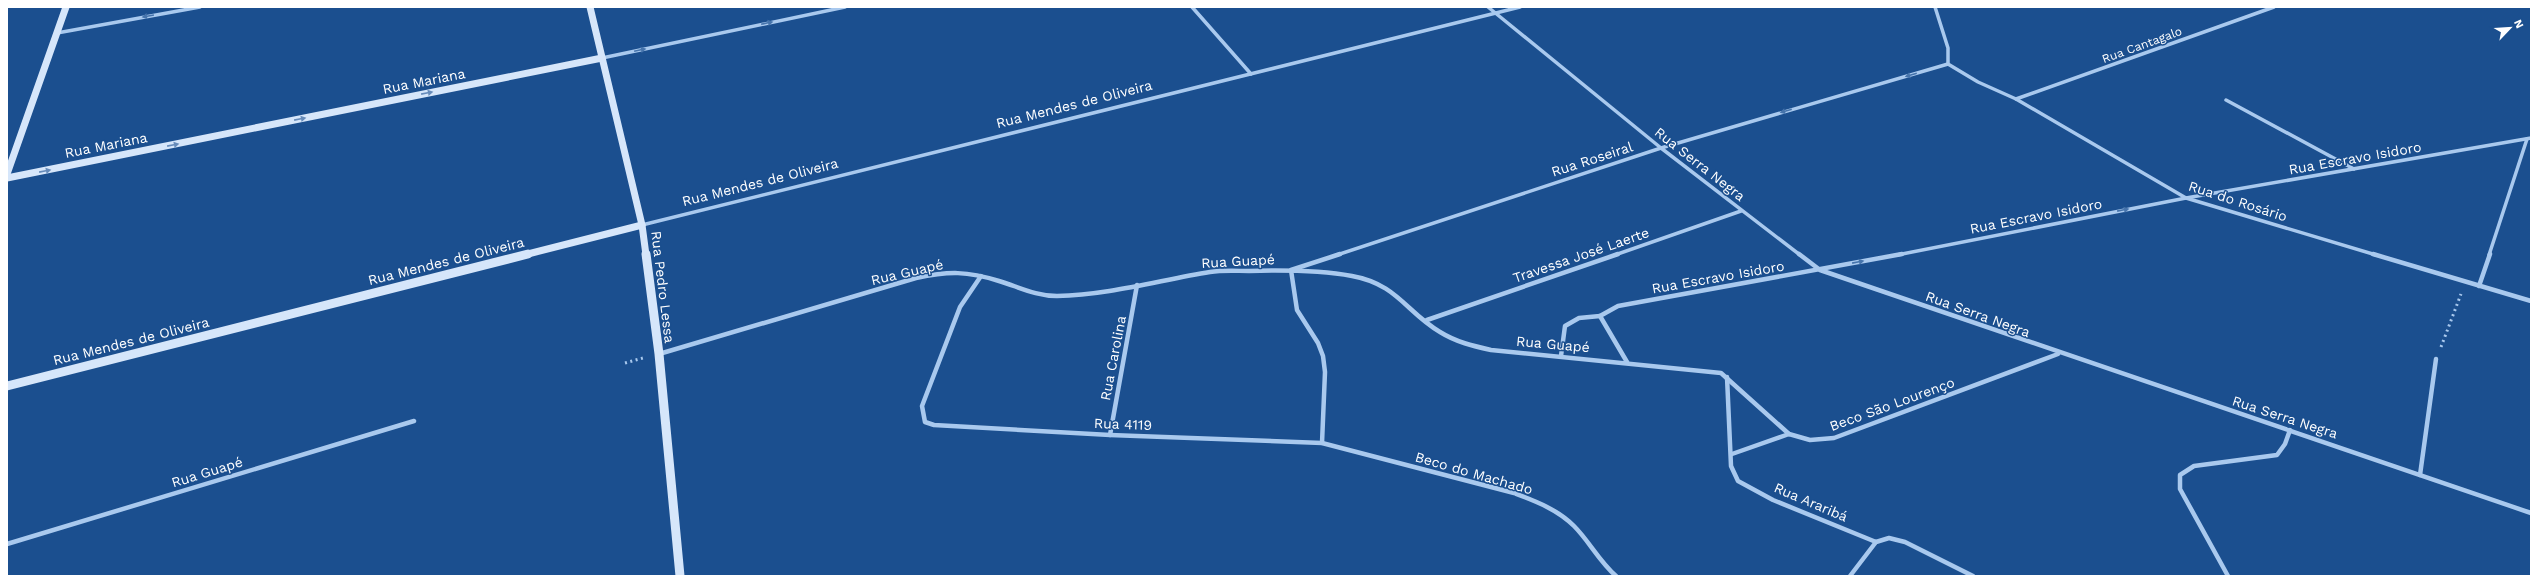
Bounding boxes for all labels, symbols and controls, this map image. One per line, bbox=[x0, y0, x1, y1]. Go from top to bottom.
north arrow bbox=[2490, 8, 2530, 48]
one-way arrow bbox=[142, 14, 154, 20]
text: N bbox=[2511, 18, 2526, 30]
one-way arrow bbox=[761, 20, 773, 26]
street label: Rua Cantagalo bbox=[2100, 24, 2184, 66]
one-way arrow bbox=[634, 47, 646, 53]
street label: Rua Mariana bbox=[381, 65, 467, 97]
one-way arrow bbox=[1905, 72, 1917, 78]
street label: Rua Mendes de Oliveira bbox=[994, 77, 1154, 131]
one-way arrow bbox=[421, 90, 434, 96]
one-way arrow bbox=[1780, 108, 1792, 114]
one-way arrow bbox=[294, 116, 306, 122]
street label: Rua Serra Negra bbox=[1652, 124, 1748, 204]
street label: Rua Mariana bbox=[63, 129, 149, 161]
street label: Rua Roseiral bbox=[1549, 138, 1635, 180]
street label: Rua Escravo Isidoro bbox=[2288, 138, 2422, 178]
one-way arrow bbox=[167, 141, 179, 147]
street label: Rua Mendes de Oliveira bbox=[680, 155, 840, 209]
one-way arrow bbox=[39, 167, 51, 173]
street label: Rua do Rosário bbox=[2187, 178, 2289, 224]
street label: Rua Escravo Isidoro bbox=[1969, 195, 2103, 237]
one-way arrow bbox=[2117, 207, 2129, 213]
street label: Travessa José Laerte bbox=[1511, 224, 1651, 286]
street label: Rua Pedro Lessa bbox=[648, 230, 678, 344]
street label: Rua Mendes de Oliveira bbox=[366, 234, 526, 288]
street label: Rua Guapé bbox=[1201, 251, 1275, 271]
street label: Rua Guapé bbox=[869, 256, 945, 288]
street label: Rua Escravo Isidoro bbox=[1651, 257, 1785, 297]
one-way arrow bbox=[1852, 259, 1864, 265]
street label: Rua Serra Negra bbox=[1924, 288, 2032, 340]
street label: Rua Mendes de Oliveira bbox=[51, 314, 211, 368]
street label: Rua Carolina bbox=[1097, 314, 1129, 402]
street label: Rua Guapé bbox=[1516, 333, 1590, 355]
street label: Beco São Lourenço bbox=[1827, 374, 1957, 434]
street label: Rua Serra Negra bbox=[2230, 392, 2340, 442]
street label: Rua 4119 bbox=[1094, 415, 1152, 433]
street label: Beco do Machado bbox=[1413, 449, 1535, 497]
street label: Rua Guapé bbox=[169, 454, 245, 490]
street label: Rua Araribá bbox=[1772, 479, 1850, 525]

